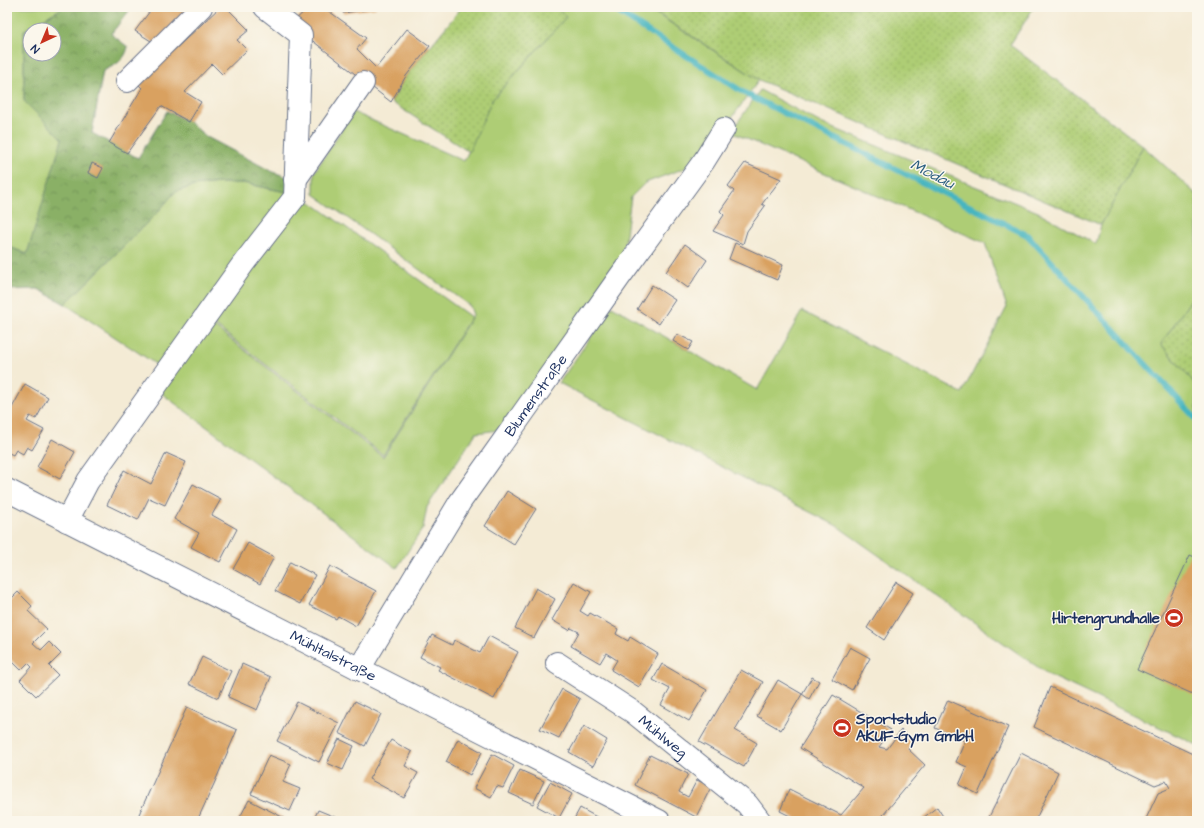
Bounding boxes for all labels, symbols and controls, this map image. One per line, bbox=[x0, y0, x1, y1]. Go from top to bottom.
north arrow bbox=[22, 22, 62, 62]
text: N bbox=[28, 41, 43, 57]
water label: Modau bbox=[907, 153, 959, 195]
street label: Blumenstraße bbox=[500, 350, 573, 441]
sports icon: Hirtengrundhalle bbox=[1163, 607, 1185, 629]
place label: Hirtengrundhalle bbox=[1052, 608, 1160, 631]
street label: Mühltalstraße bbox=[286, 625, 380, 687]
place label: Sportstudio AKUF–Gym GmbH bbox=[855, 709, 974, 748]
street label: Mühlweg bbox=[634, 710, 692, 764]
sports icon: Sportstudio AKUF–Gym GmbH bbox=[831, 717, 853, 739]

